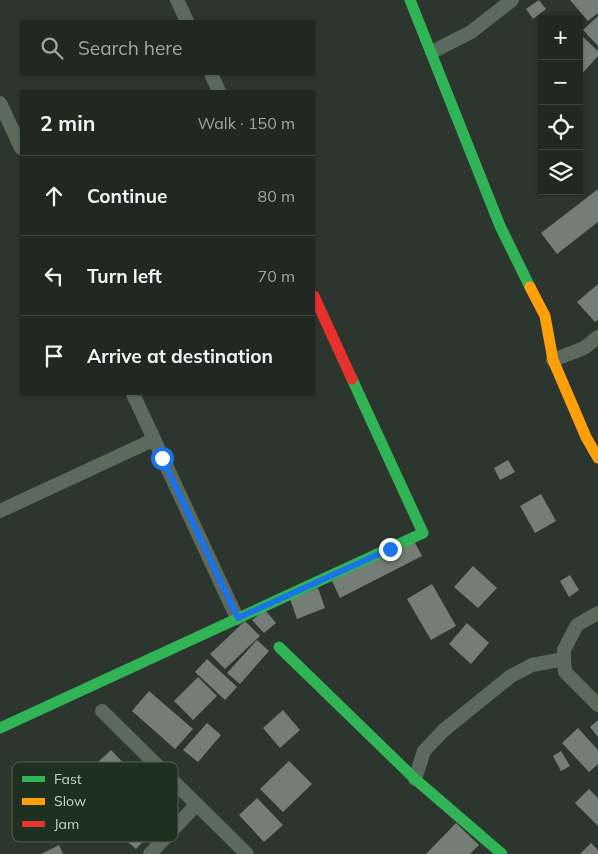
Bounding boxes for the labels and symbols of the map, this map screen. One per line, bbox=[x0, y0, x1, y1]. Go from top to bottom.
route start bbox=[151, 447, 174, 470]
route end bbox=[379, 538, 402, 561]
legend bbox=[12, 762, 178, 842]
text: Fast bbox=[54, 770, 82, 788]
text: Slow bbox=[54, 792, 86, 810]
text: Jam bbox=[54, 815, 79, 833]

